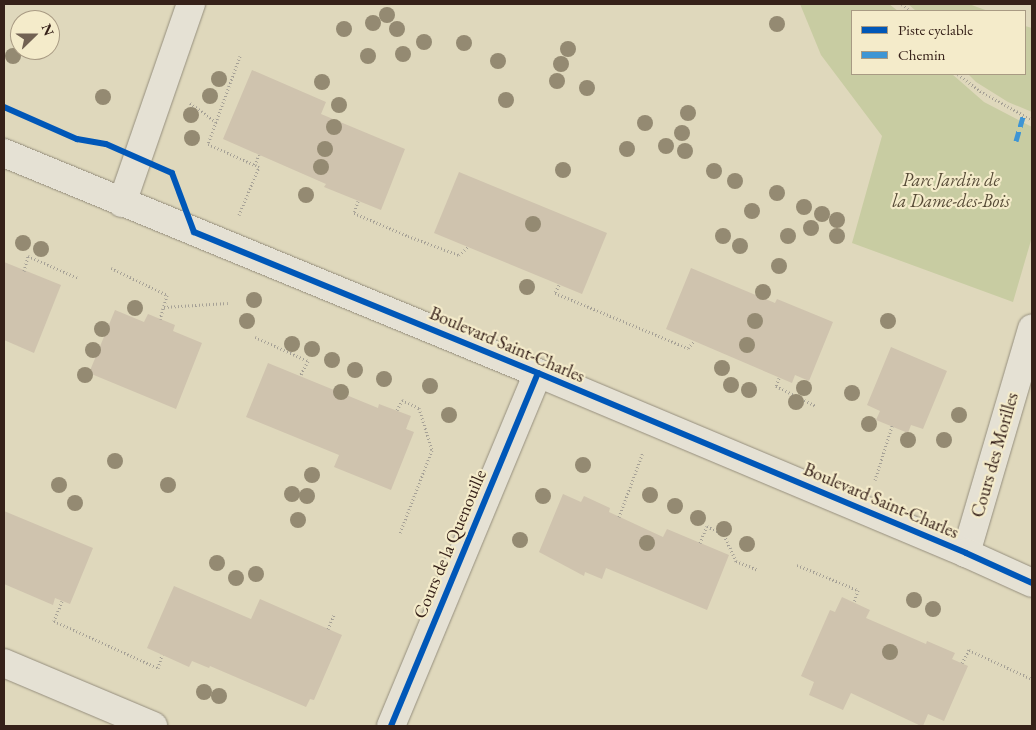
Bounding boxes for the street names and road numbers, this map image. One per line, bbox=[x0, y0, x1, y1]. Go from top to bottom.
street label: Boulevard Saint-Charles bbox=[426, 303, 588, 387]
street label: Cours des Morilles bbox=[967, 390, 1023, 520]
street label: Boulevard Saint-Charles bbox=[800, 459, 962, 543]
street label: Cours de la Quenouille bbox=[409, 466, 491, 622]

